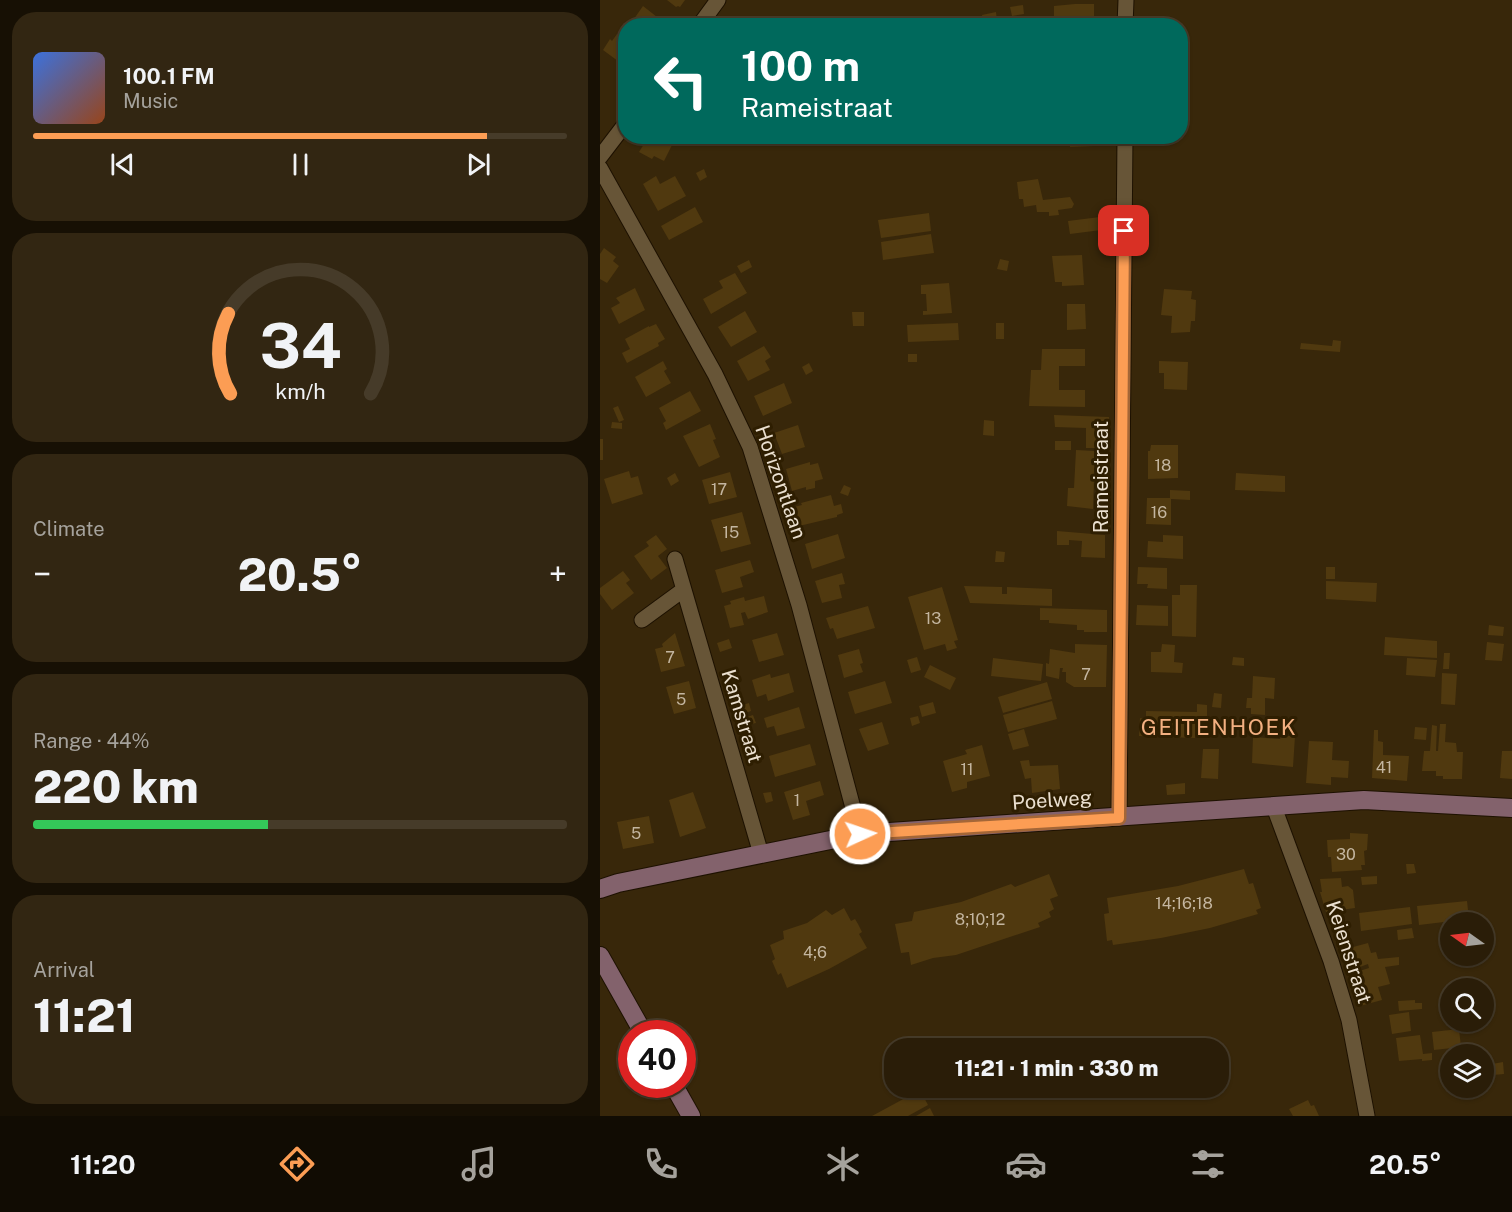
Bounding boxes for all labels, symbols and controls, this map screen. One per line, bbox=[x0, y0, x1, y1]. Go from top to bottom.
text: 100 m bbox=[741, 41, 860, 90]
icon: left bbox=[642, 42, 720, 120]
text: 100.1 FM bbox=[123, 63, 215, 89]
text: Music bbox=[123, 89, 178, 113]
text: Rameistraat bbox=[741, 91, 893, 123]
icon: previous bbox=[106, 148, 139, 181]
icon: pause bbox=[284, 148, 317, 181]
icon: next bbox=[462, 148, 495, 181]
pin bbox=[1098, 205, 1149, 256]
icon: arrive bbox=[1107, 214, 1140, 247]
text: 34 bbox=[259, 309, 341, 382]
text: km/h bbox=[275, 380, 325, 405]
street label: Rameistraat bbox=[1089, 421, 1113, 533]
street label: Horizontlaan bbox=[750, 422, 812, 542]
house number: 18 bbox=[1155, 456, 1171, 475]
house number: 17 bbox=[711, 480, 727, 499]
house number: 16 bbox=[1151, 503, 1167, 522]
text: Climate bbox=[33, 517, 105, 541]
house number: 15 bbox=[723, 523, 739, 542]
text: 20.5° bbox=[238, 548, 362, 601]
text: − bbox=[33, 555, 51, 593]
text: + bbox=[549, 555, 567, 593]
house number: 13 bbox=[925, 609, 941, 628]
house number: 7 bbox=[665, 648, 675, 667]
house number: 7 bbox=[1081, 665, 1091, 684]
street label: Kamstraat bbox=[716, 666, 768, 766]
house number: 5 bbox=[676, 690, 686, 709]
district label: GEITENHOEK bbox=[1141, 714, 1297, 740]
text: Range · 44% bbox=[33, 729, 150, 753]
house number: 41 bbox=[1376, 758, 1392, 777]
text: 220 km bbox=[33, 760, 199, 813]
house number: 11 bbox=[960, 760, 974, 779]
street label: Poelweg bbox=[1011, 785, 1093, 815]
house number: 1 bbox=[794, 791, 800, 810]
position arrow bbox=[828, 802, 892, 866]
house number: 5 bbox=[631, 824, 641, 843]
house number: 30 bbox=[1336, 845, 1356, 864]
house number: 14;16;18 bbox=[1155, 894, 1213, 913]
street label: Keienstraat bbox=[1321, 898, 1377, 1006]
house number: 8;10;12 bbox=[955, 910, 1005, 929]
north arrow bbox=[1440, 912, 1494, 966]
map controls bbox=[1440, 912, 1494, 1098]
house number: 4;6 bbox=[803, 943, 827, 962]
text: Arrival bbox=[33, 958, 95, 982]
button: search bbox=[1440, 978, 1494, 1032]
text: 11:21 bbox=[33, 989, 135, 1042]
speed limit sign: 40 bbox=[618, 1020, 696, 1098]
button: layers bbox=[1440, 1044, 1494, 1098]
text: 11:21 · 1 min · 330 m bbox=[954, 1055, 1159, 1081]
icon: directions bbox=[276, 1143, 318, 1185]
icon: music bbox=[458, 1143, 500, 1185]
icon: phone bbox=[640, 1143, 682, 1185]
icon: climate bbox=[822, 1143, 864, 1185]
icon: car bbox=[1005, 1143, 1047, 1185]
icon: filters bbox=[1187, 1143, 1229, 1185]
text: 11:20 bbox=[70, 1148, 136, 1180]
text: 20.5° bbox=[1369, 1148, 1442, 1180]

